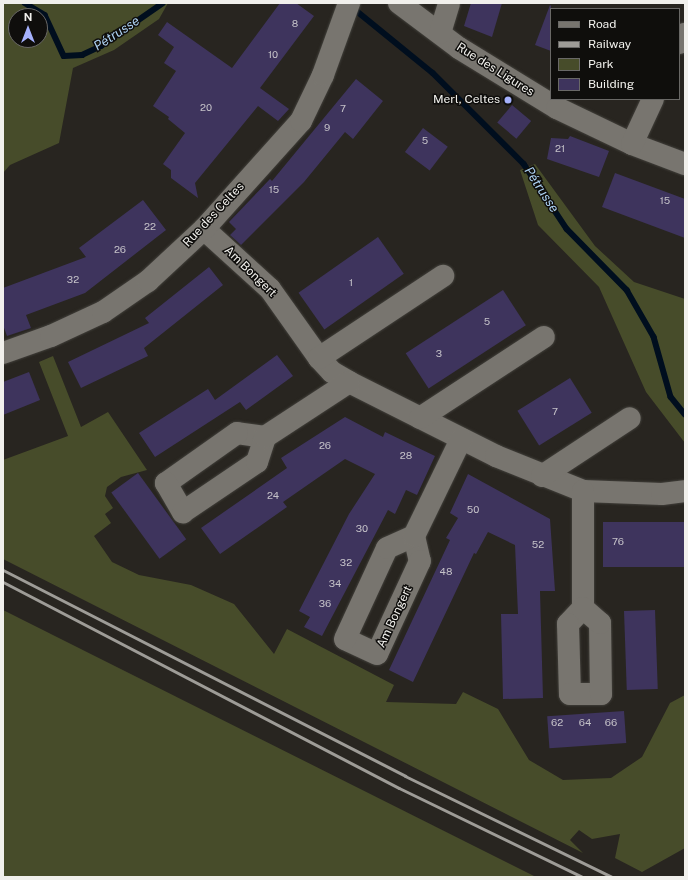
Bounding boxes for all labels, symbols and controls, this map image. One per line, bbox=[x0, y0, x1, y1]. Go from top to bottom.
north arrow bbox=[8, 8, 48, 48]
legend bbox=[550, 8, 680, 100]
text: N bbox=[24, 11, 32, 23]
water label: Pétrusse bbox=[91, 13, 143, 55]
text: Road bbox=[588, 17, 616, 31]
house number: 8 bbox=[292, 18, 298, 30]
text: Railway bbox=[588, 37, 631, 51]
street label: Rue des Ligures bbox=[453, 40, 537, 100]
house number: 10 bbox=[268, 49, 278, 61]
text: Park bbox=[588, 57, 614, 71]
text: Building bbox=[588, 77, 634, 91]
place label: Merl, Celtes bbox=[433, 93, 500, 107]
marker: Merl, Celtes bbox=[503, 95, 513, 105]
house number: 20 bbox=[200, 102, 212, 114]
house number: 7 bbox=[340, 103, 346, 115]
house number: 9 bbox=[324, 122, 330, 134]
house number: 5 bbox=[422, 135, 428, 147]
house number: 21 bbox=[555, 143, 565, 155]
water label: Pétrusse bbox=[520, 164, 562, 216]
street label: Rue des Celtes bbox=[180, 180, 248, 250]
house number: 15 bbox=[269, 184, 279, 196]
house number: 15 bbox=[660, 195, 670, 207]
house number: 22 bbox=[144, 221, 156, 233]
house number: 26 bbox=[114, 244, 126, 256]
street label: Am Bongert bbox=[221, 244, 279, 300]
house number: 32 bbox=[67, 274, 79, 286]
house number: 1 bbox=[349, 277, 353, 289]
house number: 5 bbox=[484, 316, 490, 328]
house number: 3 bbox=[436, 348, 442, 360]
house number: 7 bbox=[552, 406, 558, 418]
house number: 26 bbox=[319, 440, 331, 452]
house number: 28 bbox=[400, 450, 412, 462]
house number: 24 bbox=[267, 490, 279, 502]
house number: 50 bbox=[467, 504, 479, 516]
house number: 30 bbox=[356, 523, 368, 535]
house number: 76 bbox=[612, 536, 624, 548]
house number: 52 bbox=[532, 539, 544, 551]
house number: 32 bbox=[340, 557, 352, 569]
house number: 48 bbox=[440, 566, 452, 578]
house number: 34 bbox=[329, 578, 341, 590]
street label: Am Bongert bbox=[374, 584, 416, 650]
house number: 36 bbox=[319, 598, 331, 610]
house number: 62 bbox=[551, 717, 563, 729]
house number: 64 bbox=[579, 717, 591, 729]
house number: 66 bbox=[605, 717, 617, 729]

